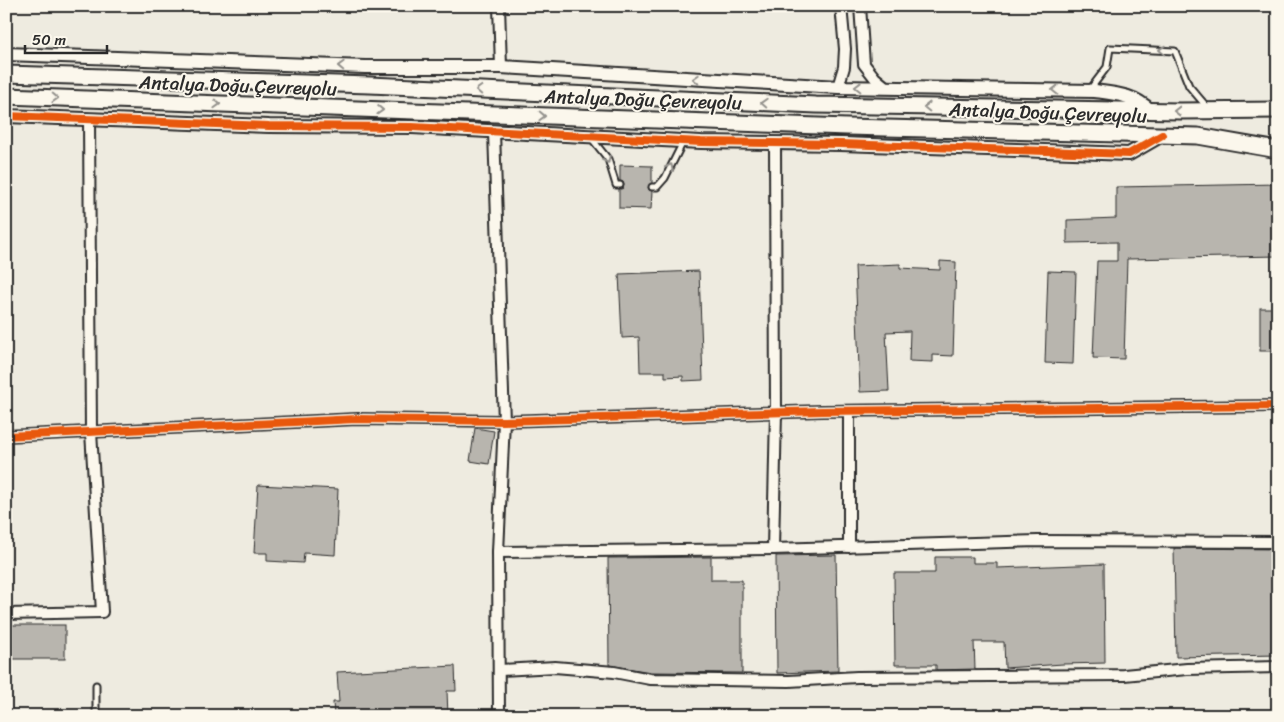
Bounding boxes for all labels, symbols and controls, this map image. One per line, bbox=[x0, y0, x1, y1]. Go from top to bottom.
scale bar bbox=[25, 22, 108, 54]
text: 50 m bbox=[32, 27, 67, 53]
one-way arrow bbox=[1158, 45, 1166, 56]
one-way arrow bbox=[337, 61, 344, 71]
street label: Antalya Doğu Çevreyolu bbox=[137, 66, 338, 105]
one-way arrow bbox=[691, 73, 699, 84]
street label: Antalya Doğu Çevreyolu bbox=[542, 80, 743, 119]
one-way arrow bbox=[854, 82, 862, 92]
one-way arrow bbox=[475, 84, 483, 95]
one-way arrow bbox=[1051, 85, 1059, 95]
one-way arrow bbox=[52, 93, 59, 103]
street label: Antalya Doğu Çevreyolu bbox=[947, 93, 1148, 132]
one-way arrow bbox=[760, 97, 768, 108]
one-way arrow bbox=[214, 99, 222, 109]
one-way arrow bbox=[922, 102, 930, 112]
one-way arrow bbox=[376, 105, 384, 115]
one-way arrow bbox=[1172, 106, 1180, 116]
one-way arrow bbox=[538, 110, 546, 121]
one-way arrow bbox=[601, 155, 611, 164]
one-way arrow bbox=[664, 163, 675, 172]

